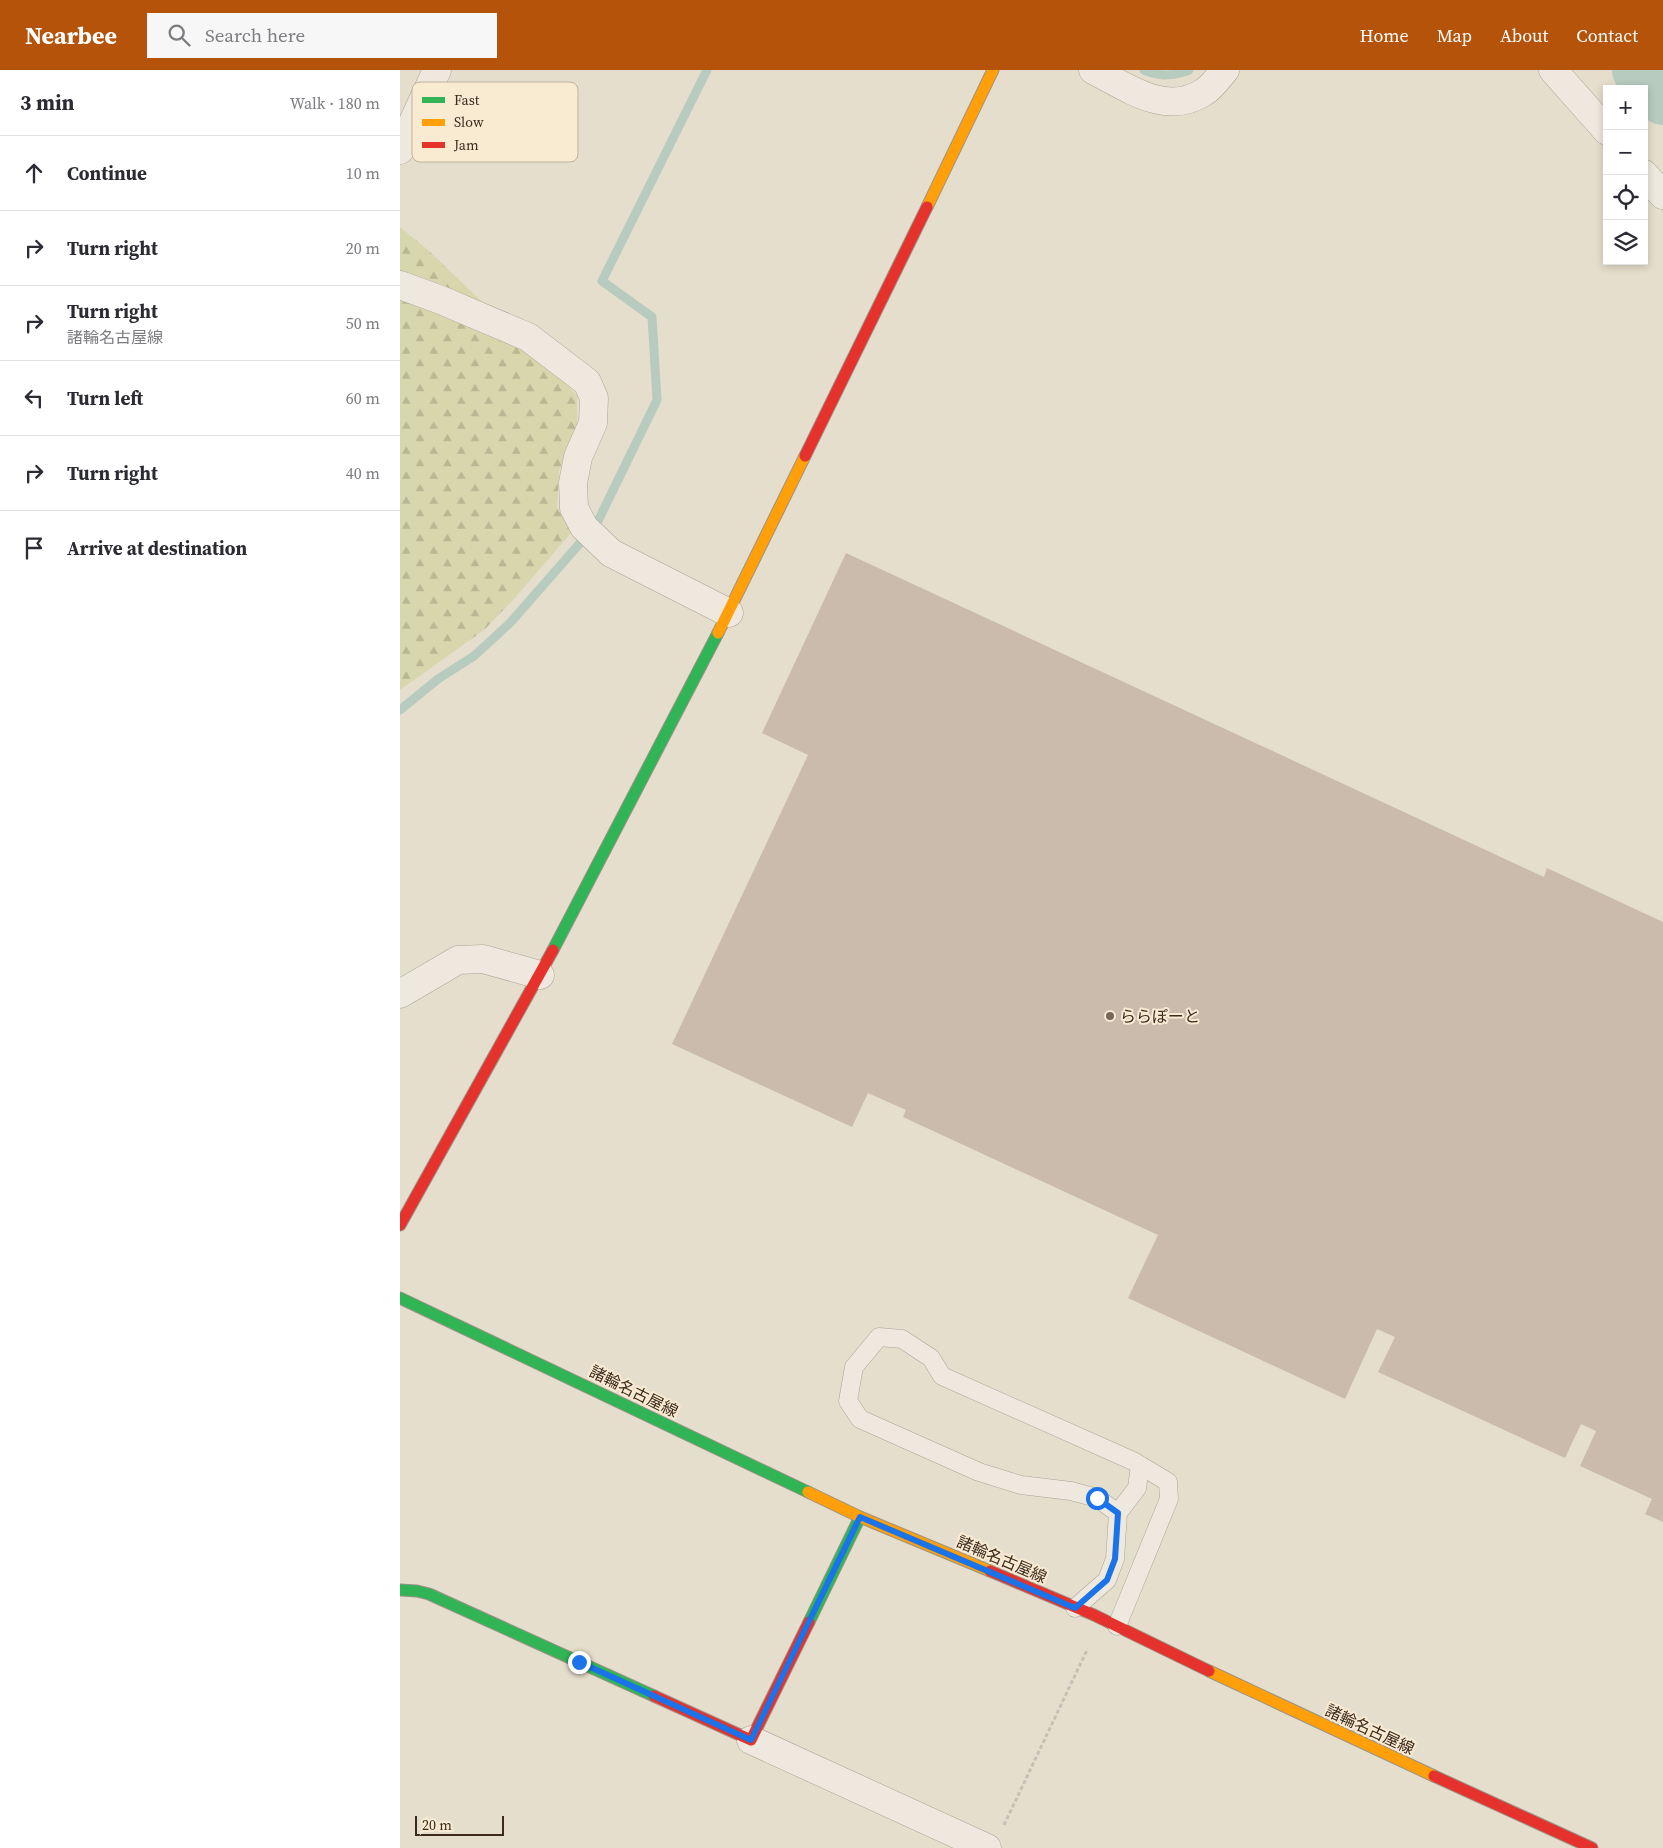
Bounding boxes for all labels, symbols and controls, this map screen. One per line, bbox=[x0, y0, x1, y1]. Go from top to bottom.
search box bbox=[147, 13, 497, 58]
text: Nearbee bbox=[25, 19, 117, 52]
icon: search bbox=[165, 21, 193, 49]
text: Search here bbox=[205, 22, 305, 48]
text: Home bbox=[1360, 23, 1409, 48]
text: Map bbox=[1437, 23, 1472, 48]
text: About bbox=[1500, 23, 1548, 48]
text: Contact bbox=[1576, 23, 1638, 48]
legend bbox=[412, 82, 578, 162]
map controls bbox=[1603, 85, 1648, 265]
button: + bbox=[1603, 85, 1648, 130]
text: 3 min bbox=[20, 88, 75, 117]
text: Fast bbox=[454, 90, 480, 110]
text: Walk · 180 m bbox=[290, 92, 380, 114]
text: Slow bbox=[454, 112, 484, 132]
button: − bbox=[1603, 130, 1648, 175]
text: Jam bbox=[453, 135, 479, 155]
icon: ahead bbox=[20, 159, 48, 187]
text: Continue bbox=[67, 160, 147, 186]
text: 10 m bbox=[346, 162, 380, 184]
button: locate bbox=[1603, 175, 1648, 220]
button: layers bbox=[1603, 220, 1648, 265]
icon: right bbox=[20, 234, 48, 262]
text: Turn right bbox=[67, 235, 158, 261]
text: 20 m bbox=[346, 237, 380, 259]
text: Turn right bbox=[67, 298, 158, 324]
icon: right bbox=[20, 309, 48, 337]
text: 50 m bbox=[346, 312, 380, 334]
text: 諸輪名古屋線 bbox=[67, 326, 163, 348]
icon: left bbox=[20, 384, 48, 412]
text: Turn left bbox=[67, 385, 143, 411]
text: 60 m bbox=[346, 387, 380, 409]
icon: right bbox=[20, 459, 48, 487]
text: Turn right bbox=[67, 460, 158, 486]
text: 40 m bbox=[346, 462, 380, 484]
icon: arrive bbox=[20, 534, 48, 562]
text: Arrive at destination bbox=[67, 535, 247, 561]
place label: ららぽーと bbox=[1120, 1005, 1200, 1027]
marker: ららぽーと bbox=[1104, 1010, 1116, 1022]
street label: 諸輪名古屋線 bbox=[586, 1360, 682, 1422]
route start bbox=[1086, 1487, 1109, 1510]
street label: 諸輪名古屋線 bbox=[954, 1530, 1050, 1588]
route end bbox=[568, 1651, 591, 1674]
street label: 諸輪名古屋線 bbox=[1322, 1699, 1418, 1759]
scale bar bbox=[415, 1813, 504, 1836]
text: 20 m bbox=[422, 1815, 452, 1835]

